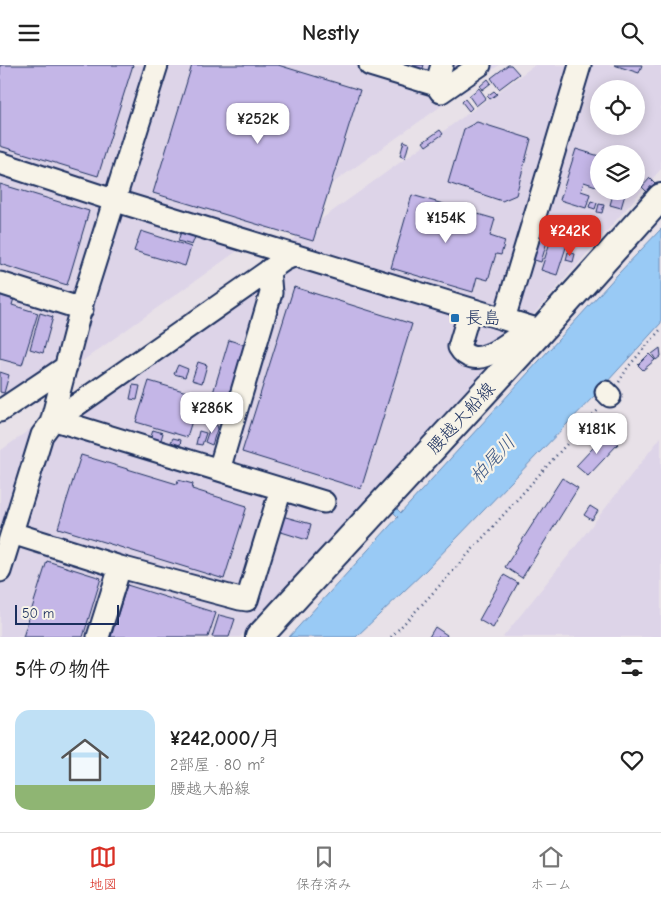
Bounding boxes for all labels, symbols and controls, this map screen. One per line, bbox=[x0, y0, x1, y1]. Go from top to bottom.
icon: menu bbox=[15, 19, 43, 47]
icon: search bbox=[618, 19, 646, 47]
text: Nestly bbox=[302, 20, 359, 46]
map controls bbox=[590, 80, 645, 200]
button: locate bbox=[590, 80, 645, 135]
pin: ¥252K bbox=[223, 103, 293, 145]
text: ¥252K bbox=[237, 110, 279, 128]
button: layers bbox=[590, 145, 645, 200]
pin: ¥154K bbox=[411, 201, 481, 244]
text: ¥154K bbox=[426, 209, 466, 227]
pin: ¥242K bbox=[535, 215, 605, 257]
text: ¥242K bbox=[550, 222, 590, 240]
place label: 長島 bbox=[465, 308, 501, 329]
marker: 長島 bbox=[449, 312, 461, 324]
street label: 腰越大船線 bbox=[423, 378, 500, 458]
pin: ¥286K bbox=[177, 391, 247, 434]
text: ¥286K bbox=[191, 399, 233, 417]
pin: ¥181K bbox=[562, 413, 632, 455]
text: ¥181K bbox=[578, 420, 616, 438]
water label: 柏尾川 bbox=[465, 431, 520, 488]
scale bar bbox=[15, 602, 119, 625]
text: 50 m bbox=[22, 605, 54, 622]
icon: filters bbox=[618, 653, 646, 681]
text: 5件の物件 bbox=[15, 657, 110, 681]
text: ¥242,000/月 bbox=[170, 726, 281, 750]
icon: home bbox=[55, 730, 115, 790]
icon: heart bbox=[618, 746, 646, 774]
text: 2部屋 · 80 m² bbox=[170, 756, 264, 774]
text: 腰越大船線 bbox=[170, 780, 250, 798]
tab: 地図 bbox=[89, 843, 117, 893]
tab: 保存済み bbox=[296, 843, 352, 893]
tab: ホーム bbox=[530, 843, 572, 893]

